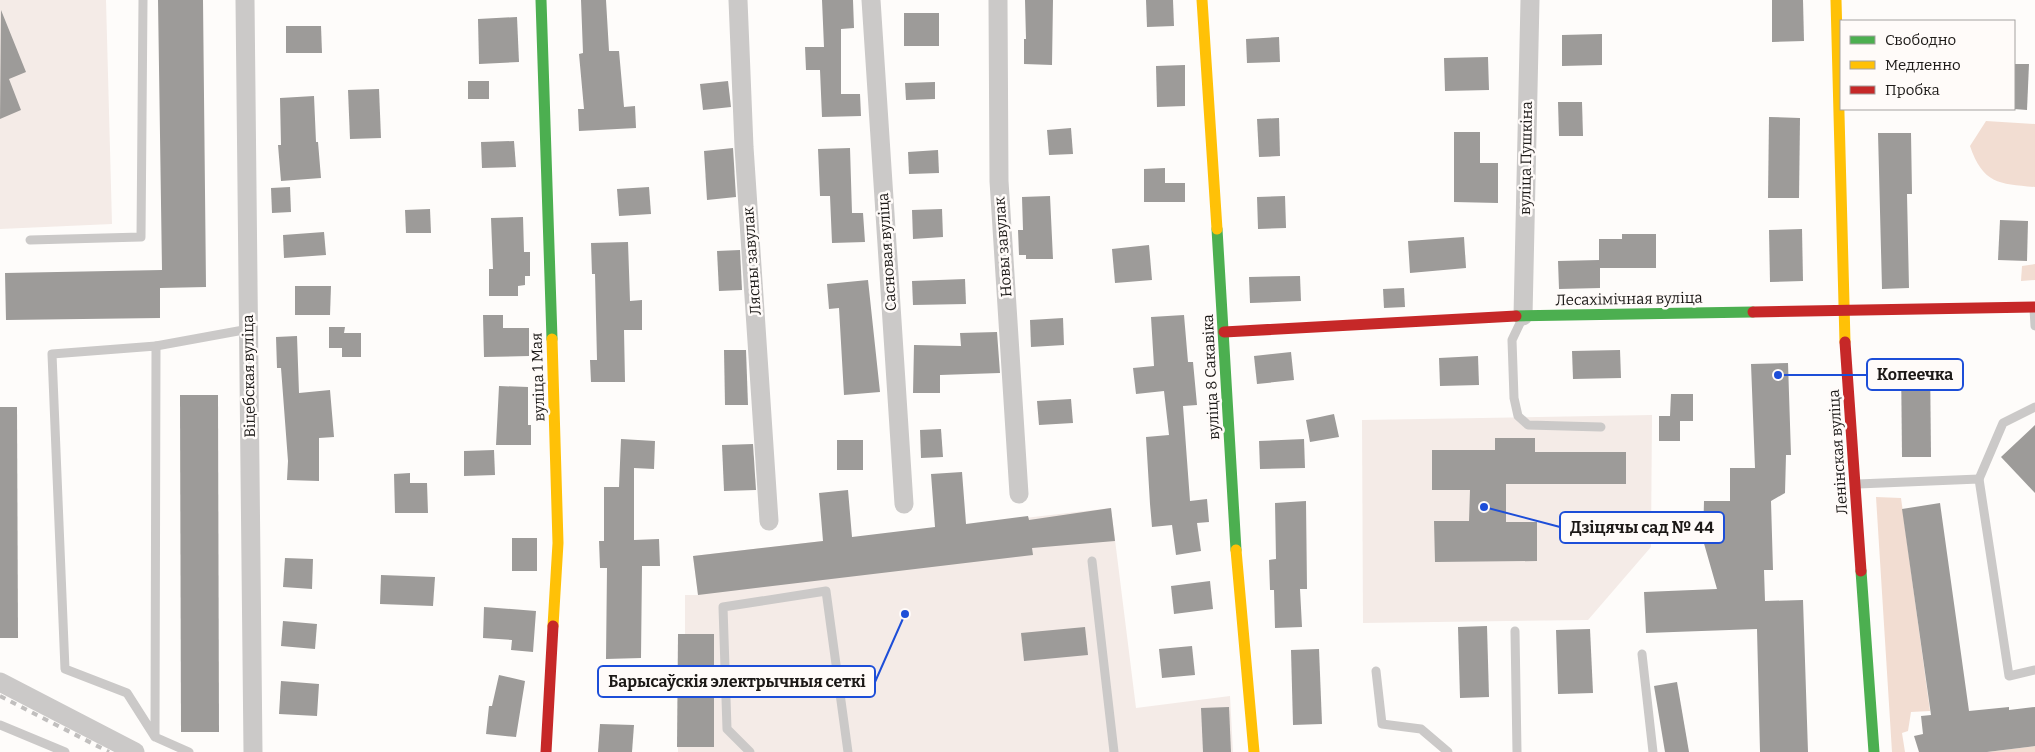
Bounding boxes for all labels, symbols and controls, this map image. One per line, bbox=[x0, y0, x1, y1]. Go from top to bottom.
legend bbox=[1840, 20, 2015, 110]
text: Свободно bbox=[1885, 31, 1956, 49]
text: Медленно bbox=[1885, 56, 1961, 74]
text: Пробка bbox=[1885, 81, 1940, 99]
street label: вуліца Пушкіна bbox=[1516, 101, 1536, 215]
street label: Сасновая вуліца bbox=[874, 192, 900, 312]
street label: Новы завулак bbox=[990, 196, 1015, 298]
street label: Лясны завулак bbox=[739, 206, 765, 316]
street label: Лесахімічная вуліца bbox=[1555, 289, 1703, 309]
street label: Віцебская вуліца bbox=[239, 314, 259, 438]
street label: вуліца 8 Сакавіка bbox=[1199, 314, 1223, 440]
street label: вуліца 1 Мая bbox=[527, 332, 549, 422]
callout: Копеечка bbox=[1867, 359, 1963, 390]
text: Копеечка bbox=[1877, 365, 1953, 384]
street label: Ленінская вуліца bbox=[1825, 389, 1851, 515]
callout: Дзіцячы сад № 44 bbox=[1560, 512, 1724, 543]
text: Дзіцячы сад № 44 bbox=[1570, 518, 1714, 537]
callout: Барысаўскія электрычныя сеткі bbox=[598, 666, 875, 697]
text: Барысаўскія электрычныя сеткі bbox=[608, 672, 866, 691]

